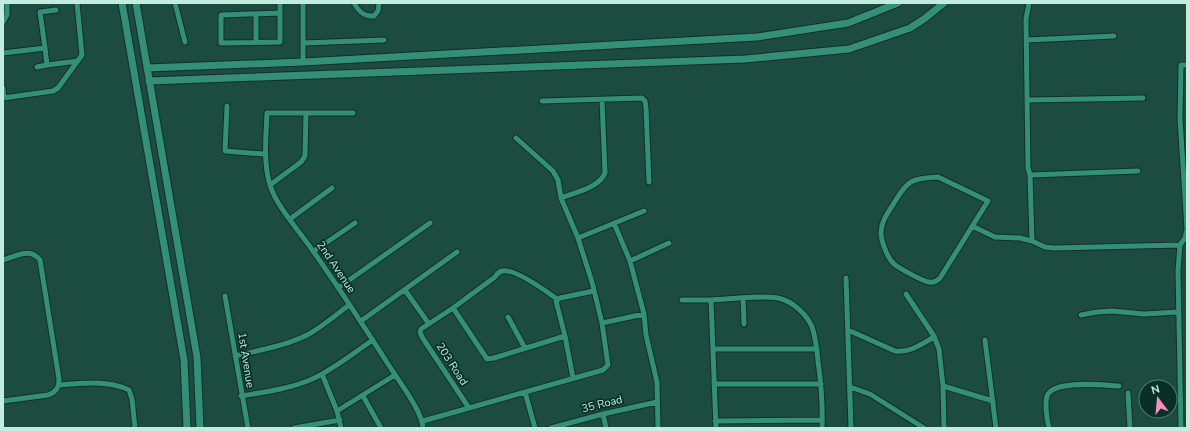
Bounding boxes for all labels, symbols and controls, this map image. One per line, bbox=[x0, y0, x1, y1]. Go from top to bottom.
street label: 2nd Avenue bbox=[313, 238, 359, 296]
street label: 1st Avenue bbox=[234, 331, 258, 389]
street label: 203 Road bbox=[433, 340, 471, 388]
north arrow bbox=[1138, 379, 1178, 419]
text: N bbox=[1149, 382, 1161, 398]
street label: 35 Road bbox=[580, 392, 624, 416]

